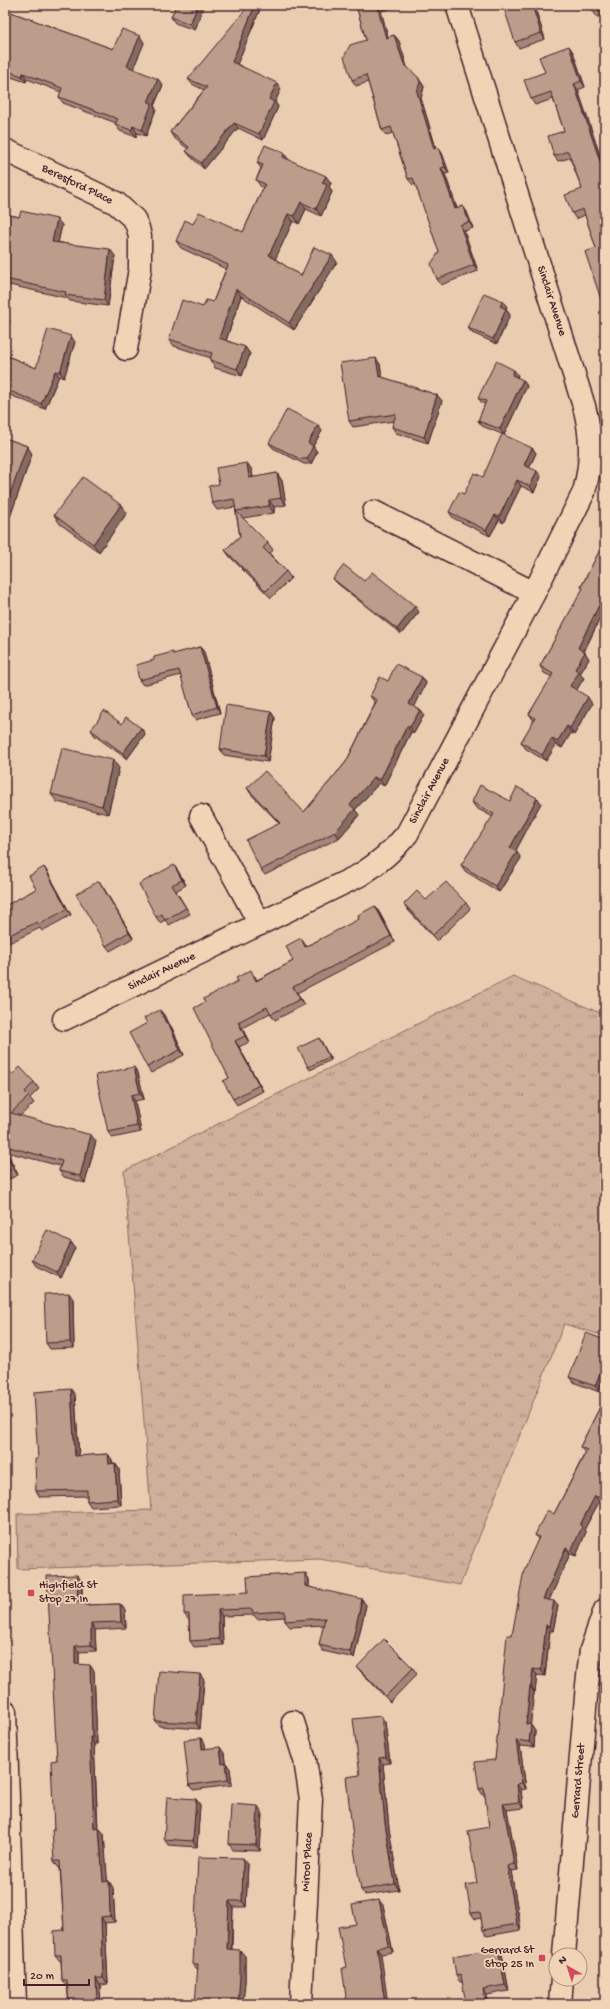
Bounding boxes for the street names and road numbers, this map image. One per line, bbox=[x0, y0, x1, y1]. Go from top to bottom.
street label: Beresford Place bbox=[38, 161, 116, 209]
street label: Sinclair Avenue bbox=[533, 264, 569, 339]
street label: Sinclair Avenue bbox=[407, 755, 454, 827]
street label: Sinclair Avenue bbox=[126, 949, 199, 994]
street label: Gerrard Street bbox=[569, 1742, 589, 1819]
street label: Mirool Place bbox=[299, 1831, 317, 1892]

